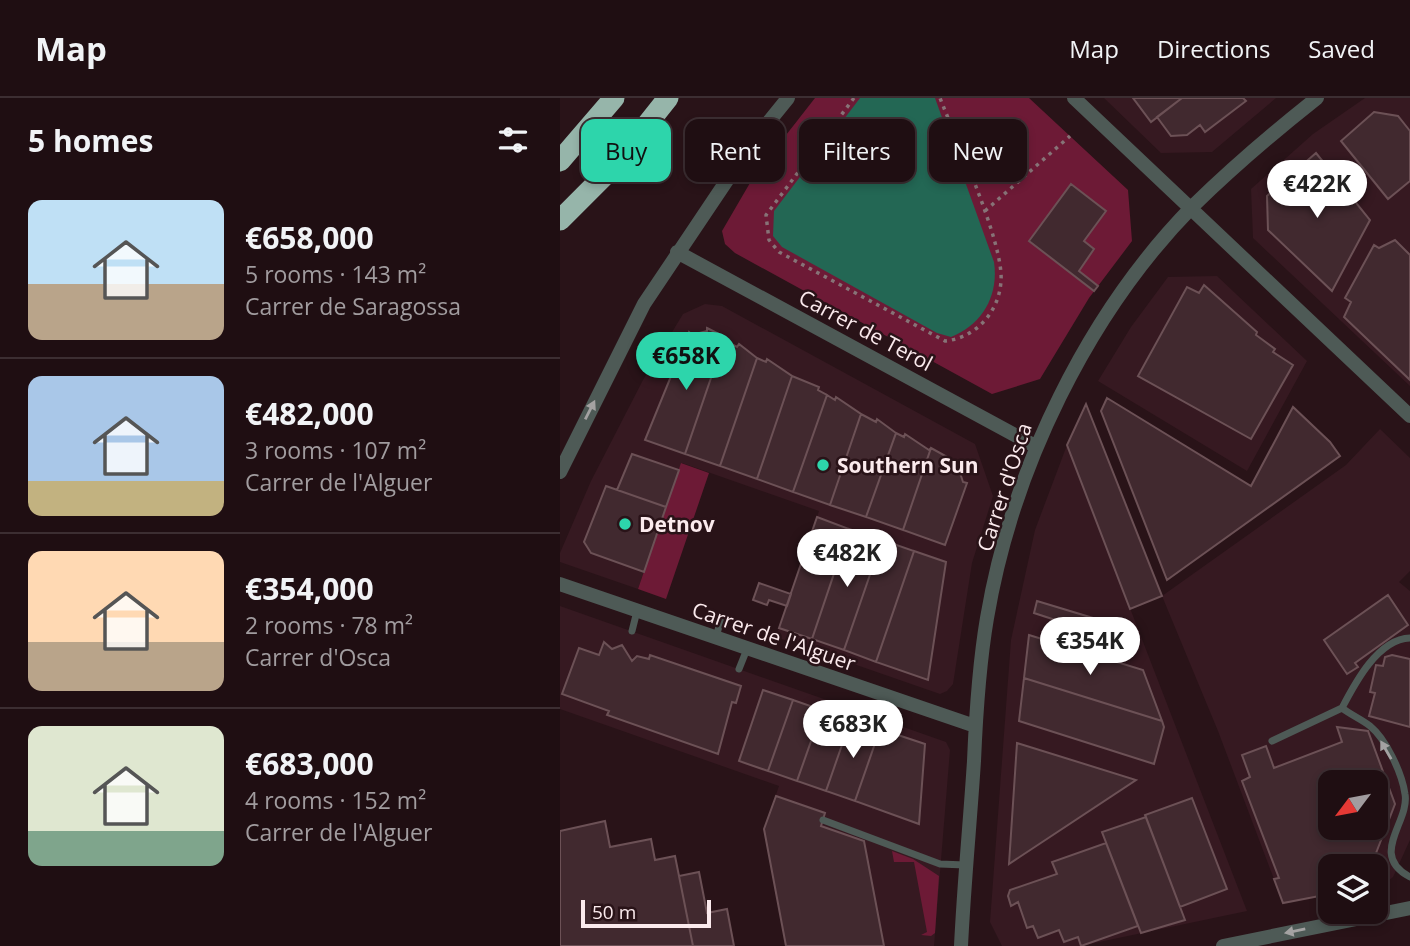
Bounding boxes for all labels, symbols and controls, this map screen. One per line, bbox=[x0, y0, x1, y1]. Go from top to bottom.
text: Map bbox=[35, 26, 107, 71]
text: Map bbox=[1069, 32, 1119, 65]
text: Directions bbox=[1157, 32, 1270, 65]
text: Saved bbox=[1308, 32, 1375, 65]
chip: Buy bbox=[581, 119, 671, 182]
chip: Rent bbox=[685, 119, 785, 182]
chip: Filters bbox=[799, 119, 915, 182]
chip: New bbox=[929, 119, 1027, 182]
text: 5 homes bbox=[28, 120, 153, 161]
icon: filters bbox=[494, 121, 532, 159]
pin: €422K bbox=[1268, 160, 1366, 220]
text: €422K bbox=[1283, 167, 1351, 199]
text: €658,000 bbox=[245, 217, 374, 258]
icon: home bbox=[84, 228, 168, 312]
text: 5 rooms · 143 m² bbox=[245, 258, 426, 290]
street label: Carrer de Terol bbox=[794, 283, 938, 377]
text: Carrer de Saragossa bbox=[245, 290, 461, 322]
pin: €658K bbox=[637, 332, 735, 392]
text: €658K bbox=[652, 339, 720, 371]
text: €482,000 bbox=[245, 393, 374, 434]
one-way arrow bbox=[584, 400, 595, 420]
icon: home bbox=[84, 404, 168, 488]
street label: Carrer d'Osca bbox=[970, 419, 1038, 555]
text: 3 rooms · 107 m² bbox=[245, 434, 426, 466]
place label: Southern Sun bbox=[837, 451, 979, 479]
marker: Southern Sun bbox=[815, 457, 831, 473]
text: Carrer de l'Alguer bbox=[245, 466, 432, 498]
place label: Detnov bbox=[639, 510, 715, 538]
marker: Detnov bbox=[617, 516, 633, 532]
pin: €482K bbox=[798, 530, 896, 589]
text: €482K bbox=[813, 536, 881, 568]
text: €354,000 bbox=[245, 568, 374, 609]
icon: home bbox=[84, 579, 168, 663]
street label: Carrer de l'Alguer bbox=[689, 595, 860, 677]
text: 2 rooms · 78 m² bbox=[245, 609, 413, 641]
pin: €354K bbox=[1041, 618, 1139, 677]
text: €354K bbox=[1056, 624, 1124, 656]
text: Carrer d'Osca bbox=[245, 641, 391, 673]
pin: €683K bbox=[804, 700, 902, 760]
text: €683K bbox=[819, 707, 887, 739]
one-way arrow bbox=[1380, 740, 1392, 759]
text: €683,000 bbox=[245, 743, 374, 784]
icon: home bbox=[84, 754, 168, 838]
north arrow bbox=[1318, 770, 1388, 840]
map controls bbox=[1318, 770, 1388, 924]
text: 4 rooms · 152 m² bbox=[245, 784, 426, 816]
text: Carrer de l'Alguer bbox=[245, 816, 432, 848]
button: layers bbox=[1318, 854, 1388, 924]
scale bar bbox=[581, 897, 710, 929]
text: 50 m bbox=[592, 899, 636, 925]
one-way arrow bbox=[1284, 926, 1306, 937]

